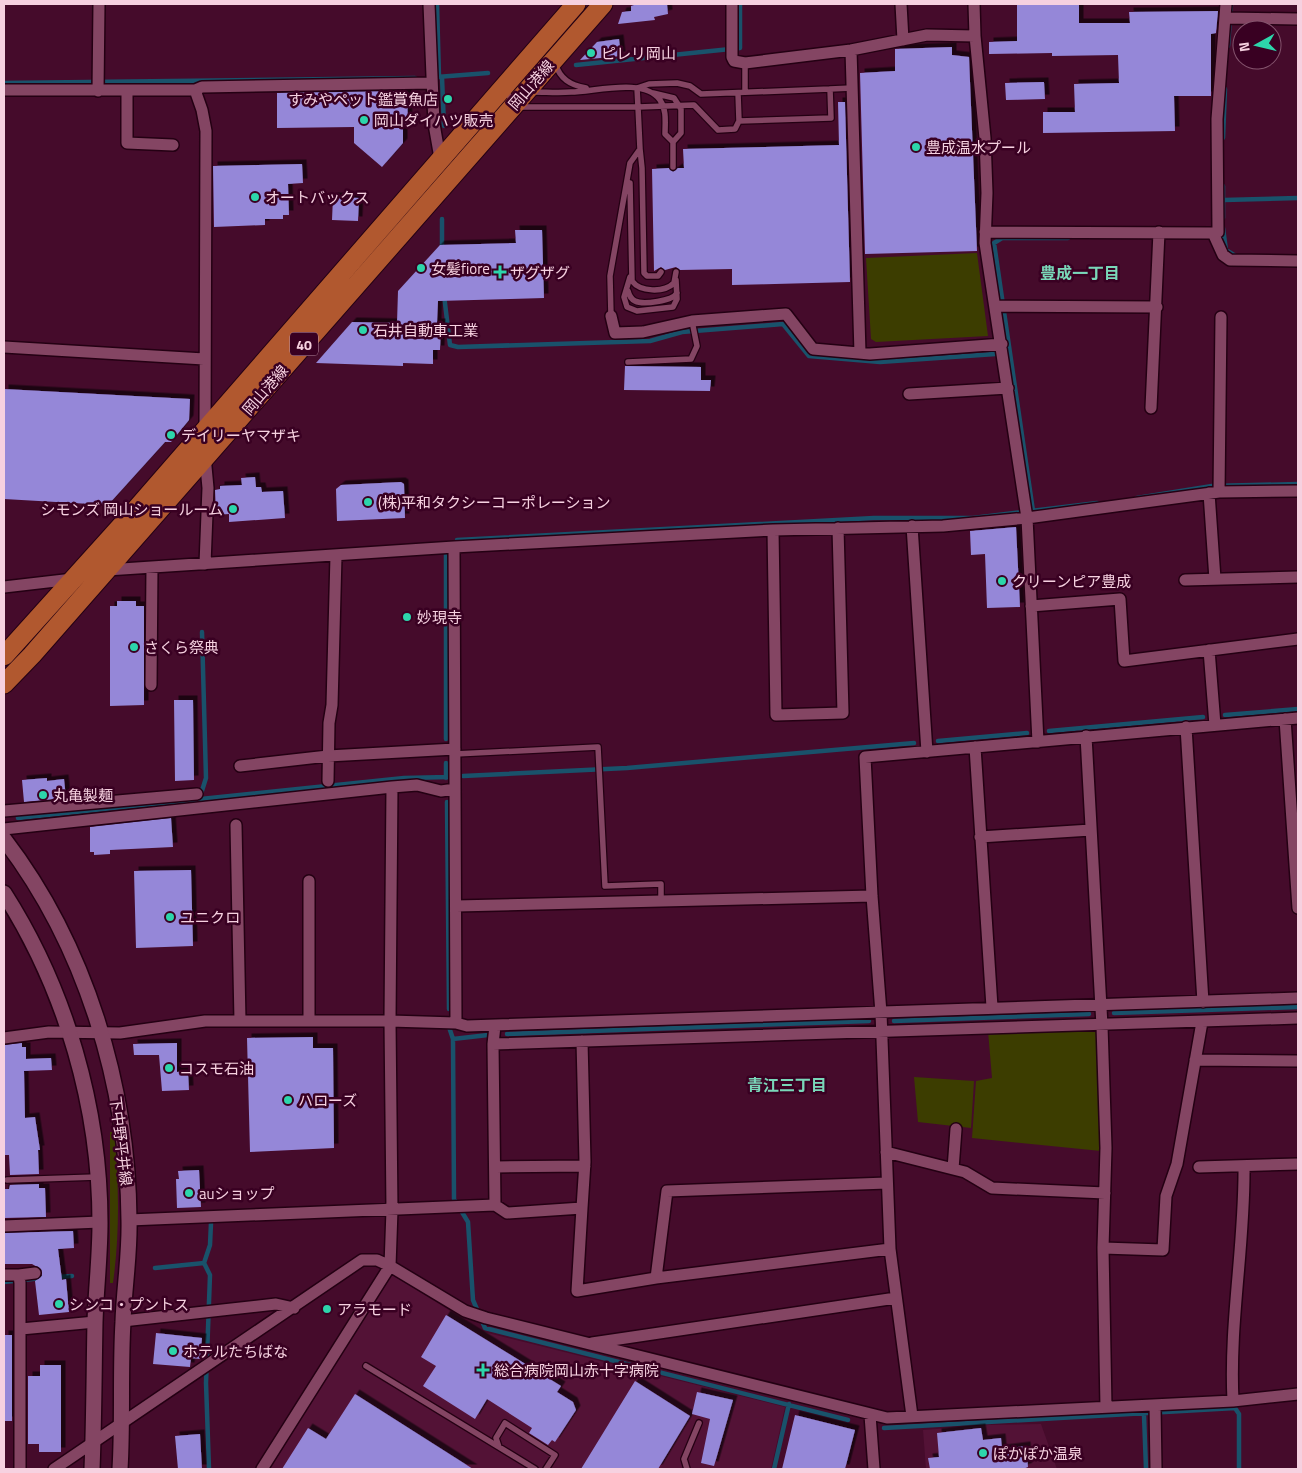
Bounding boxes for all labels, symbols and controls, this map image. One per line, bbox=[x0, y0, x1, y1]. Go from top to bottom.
north arrow bbox=[1232, 20, 1282, 70]
text: N bbox=[1233, 41, 1255, 53]
place label: ピレリ岡山 bbox=[601, 42, 676, 65]
marker: ピレリ岡山 bbox=[585, 47, 597, 59]
street label: 岡山港線 bbox=[503, 55, 559, 115]
place label: すみやペット鑑賞魚店 bbox=[288, 88, 438, 111]
marker: すみやペット鑑賞魚店 bbox=[442, 93, 454, 105]
place label: 岡山ダイハツ販売 bbox=[374, 109, 494, 132]
marker: 岡山ダイハツ販売 bbox=[358, 114, 370, 126]
place label: 豊成温水プール bbox=[926, 136, 1031, 159]
marker: 豊成温水プール bbox=[910, 141, 922, 153]
place label: オートバックス bbox=[265, 186, 370, 209]
marker: オートバックス bbox=[249, 191, 261, 203]
place label: 女髪fiore bbox=[431, 257, 490, 280]
place label: ザグザグ bbox=[510, 261, 570, 284]
district label: 豊成一丁目 bbox=[1040, 261, 1120, 285]
marker: 女髪fiore bbox=[415, 262, 427, 274]
marker: ザグザグ bbox=[494, 266, 506, 278]
place label: 石井自動車工業 bbox=[373, 319, 478, 342]
marker: 石井自動車工業 bbox=[357, 324, 369, 336]
road number: 40 bbox=[290, 332, 318, 356]
street label: 岡山港線 bbox=[237, 360, 293, 420]
place label: デイリーヤマザキ bbox=[181, 424, 301, 447]
marker: デイリーヤマザキ bbox=[165, 429, 177, 441]
place label: (株)平和タクシーコーポレーション bbox=[378, 491, 611, 514]
marker: (株)平和タクシーコーポレーション bbox=[362, 496, 374, 508]
place label: シモンズ 岡山ショールーム bbox=[40, 498, 223, 521]
marker: シモンズ 岡山ショールーム bbox=[227, 503, 239, 515]
place label: クリーンピア豊成 bbox=[1012, 570, 1131, 593]
marker: クリーンピア豊成 bbox=[996, 575, 1008, 587]
place label: 妙現寺 bbox=[417, 606, 462, 629]
marker: 妙現寺 bbox=[401, 611, 413, 623]
place label: さくら祭典 bbox=[144, 636, 219, 659]
marker: さくら祭典 bbox=[128, 641, 140, 653]
place label: 丸亀製麺 bbox=[53, 784, 113, 807]
marker: 丸亀製麺 bbox=[37, 789, 49, 801]
place label: ユニクロ bbox=[180, 906, 240, 929]
marker: ユニクロ bbox=[164, 911, 176, 923]
place label: コスモ石油 bbox=[179, 1057, 254, 1080]
marker: コスモ石油 bbox=[163, 1062, 175, 1074]
district label: 青江三丁目 bbox=[747, 1073, 827, 1097]
place label: ハローズ bbox=[298, 1089, 357, 1112]
marker: ハローズ bbox=[282, 1094, 294, 1106]
street label: 下中野平井線 bbox=[104, 1095, 138, 1187]
place label: auショップ bbox=[199, 1182, 274, 1205]
marker: auショップ bbox=[183, 1187, 195, 1199]
place label: シンコ・プントス bbox=[69, 1293, 189, 1316]
marker: シンコ・プントス bbox=[53, 1298, 65, 1310]
place label: アラモード bbox=[337, 1298, 412, 1321]
marker: アラモード bbox=[321, 1303, 333, 1315]
place label: ホテルたちばな bbox=[183, 1340, 288, 1363]
marker: ホテルたちばな bbox=[167, 1345, 179, 1357]
place label: 総合病院岡山赤十字病院 bbox=[494, 1359, 659, 1382]
marker: 総合病院岡山赤十字病院 bbox=[476, 1363, 490, 1377]
place label: ぽかぽか温泉 bbox=[993, 1442, 1083, 1465]
marker: ぽかぽか温泉 bbox=[977, 1447, 989, 1459]

